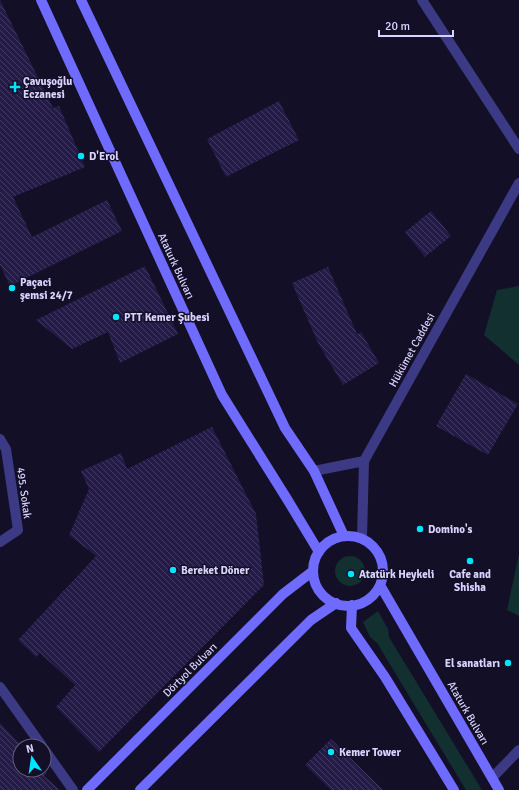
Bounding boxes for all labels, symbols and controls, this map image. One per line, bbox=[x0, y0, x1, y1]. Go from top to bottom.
scale bar bbox=[379, 12, 453, 38]
text: 20 m bbox=[385, 19, 410, 34]
place label: Çavuşoğlu Eczanesi bbox=[23, 75, 72, 101]
marker: Çavuşoğlu Eczanesi bbox=[10, 82, 20, 92]
place label: D'Erol bbox=[89, 150, 119, 163]
marker: D'Erol bbox=[76, 151, 86, 161]
street label: Ataturk Bulvarı bbox=[155, 231, 197, 301]
place label: Paçaci şemsi 24/7 bbox=[20, 276, 73, 302]
marker: Paçaci şemsi 24/7 bbox=[7, 283, 17, 293]
place label: PTT Kemer Şubesi bbox=[124, 311, 210, 324]
street label: Hükümet Caddesi bbox=[386, 311, 438, 389]
marker: PTT Kemer Şubesi bbox=[111, 312, 121, 322]
street label: 495. Sokak bbox=[14, 467, 34, 520]
place label: Domino's bbox=[428, 523, 473, 536]
marker: Domino's bbox=[415, 524, 425, 534]
marker: Cafe and Shisha bbox=[465, 556, 475, 566]
place label: Bereket Döner bbox=[181, 564, 250, 577]
marker: Bereket Döner bbox=[168, 565, 178, 575]
place label: Atatürk Heykeli bbox=[359, 568, 434, 581]
place label: Cafe and Shisha bbox=[449, 568, 491, 594]
marker: Atatürk Heykeli bbox=[346, 569, 356, 579]
street label: Dörtyol Bulvarı bbox=[160, 640, 220, 700]
place label: El sanatları bbox=[445, 657, 500, 670]
marker: El sanatları bbox=[503, 658, 513, 668]
street label: Ataturk Bulvarı bbox=[445, 679, 491, 747]
north arrow bbox=[12, 738, 52, 778]
text: N bbox=[25, 742, 35, 756]
place label: Kemer Tower bbox=[339, 746, 401, 759]
marker: Kemer Tower bbox=[326, 747, 336, 757]

